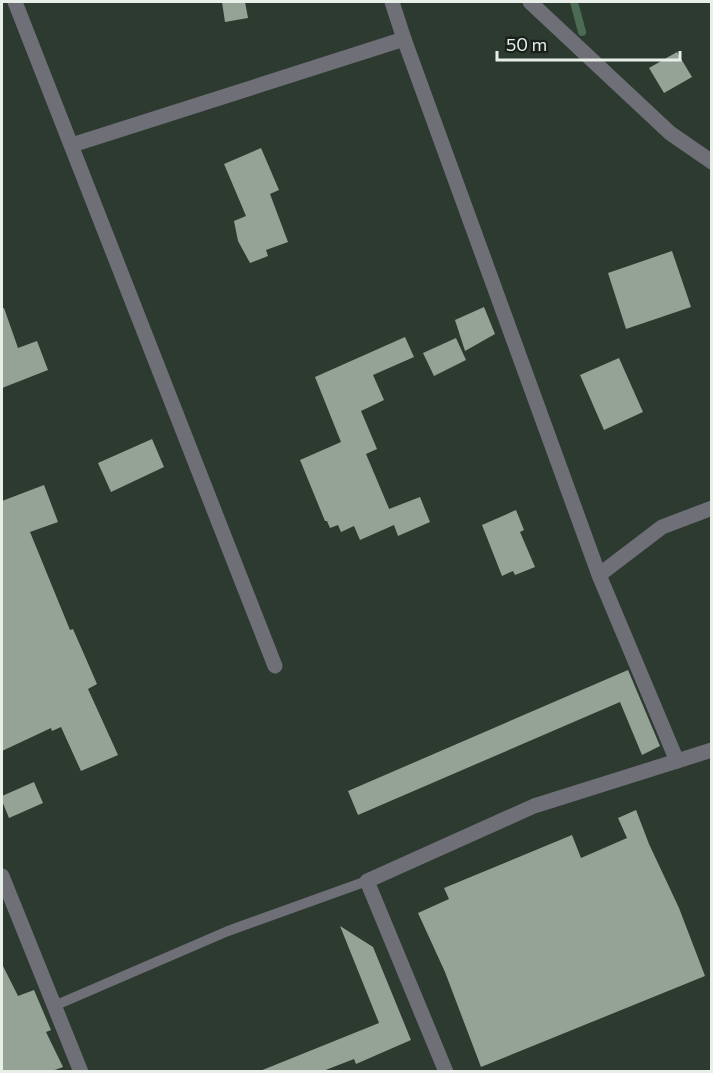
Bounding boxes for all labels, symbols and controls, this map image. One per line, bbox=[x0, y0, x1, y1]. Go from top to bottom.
scale bar bbox=[497, 24, 680, 62]
text: 50 m bbox=[506, 33, 547, 55]

